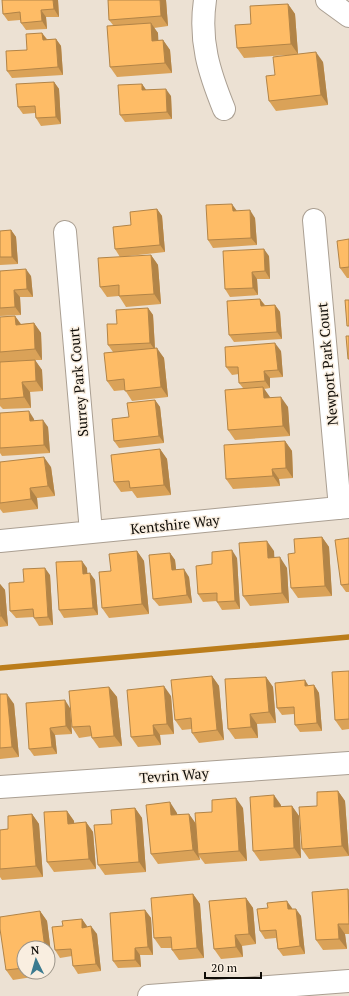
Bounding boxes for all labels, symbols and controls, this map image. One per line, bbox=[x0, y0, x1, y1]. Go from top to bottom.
street label: Newport Park Court bbox=[312, 301, 342, 426]
street label: Surrey Park Court bbox=[64, 326, 92, 438]
street label: Kentshire Way bbox=[129, 510, 221, 538]
street label: Tevrin Way bbox=[139, 763, 210, 787]
north arrow bbox=[16, 940, 56, 980]
text: N bbox=[30, 943, 41, 957]
scale bar bbox=[205, 954, 261, 980]
text: 20 m bbox=[211, 960, 238, 975]

